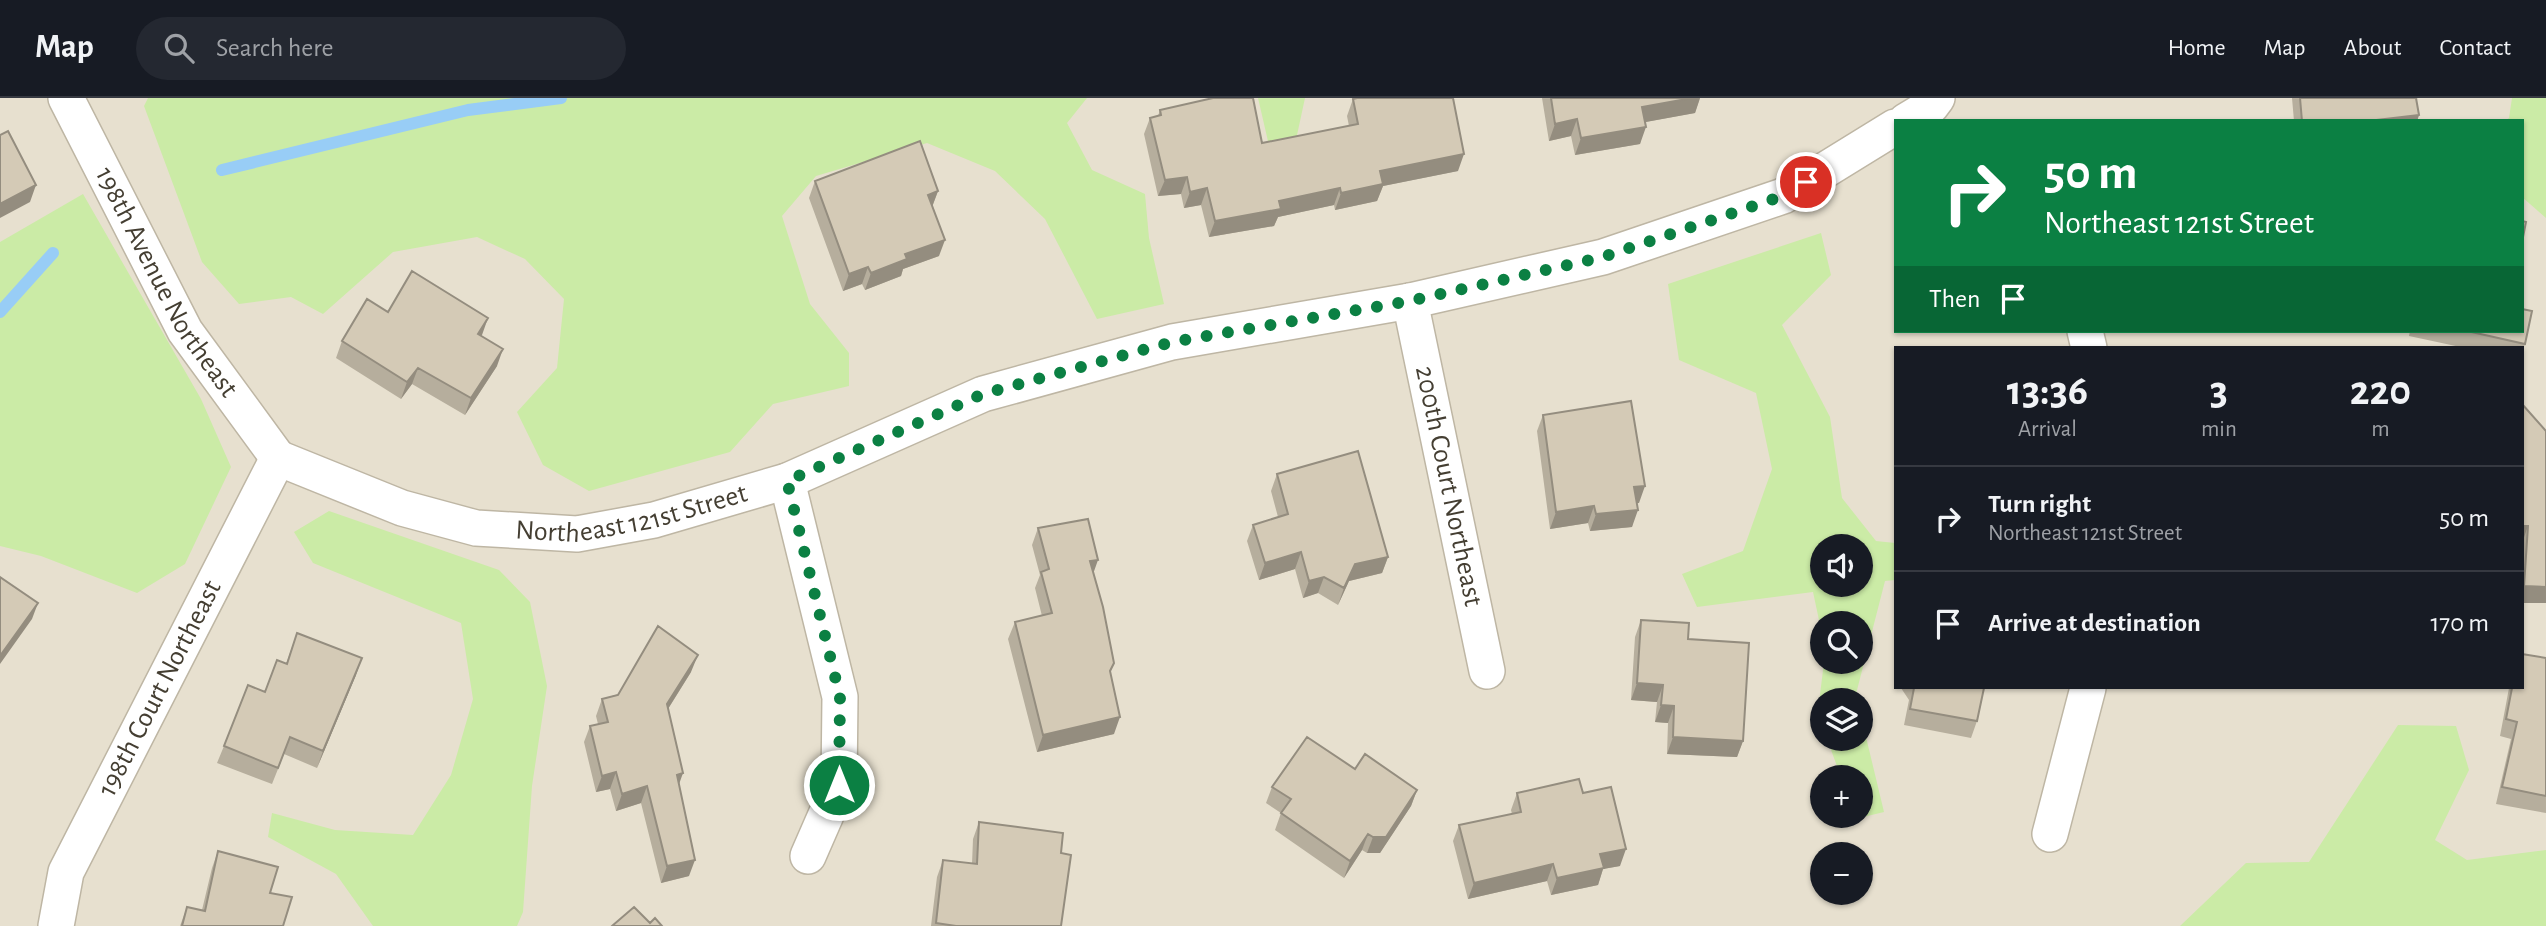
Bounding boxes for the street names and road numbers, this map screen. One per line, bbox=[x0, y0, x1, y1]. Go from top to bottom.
street label: 198th Avenue Northeast bbox=[90, 163, 243, 403]
street label: 200th Court Northeast bbox=[1410, 363, 1487, 609]
street label: Northeast 121st Street bbox=[515, 479, 750, 548]
street label: 198th Court Northeast bbox=[93, 576, 227, 801]

